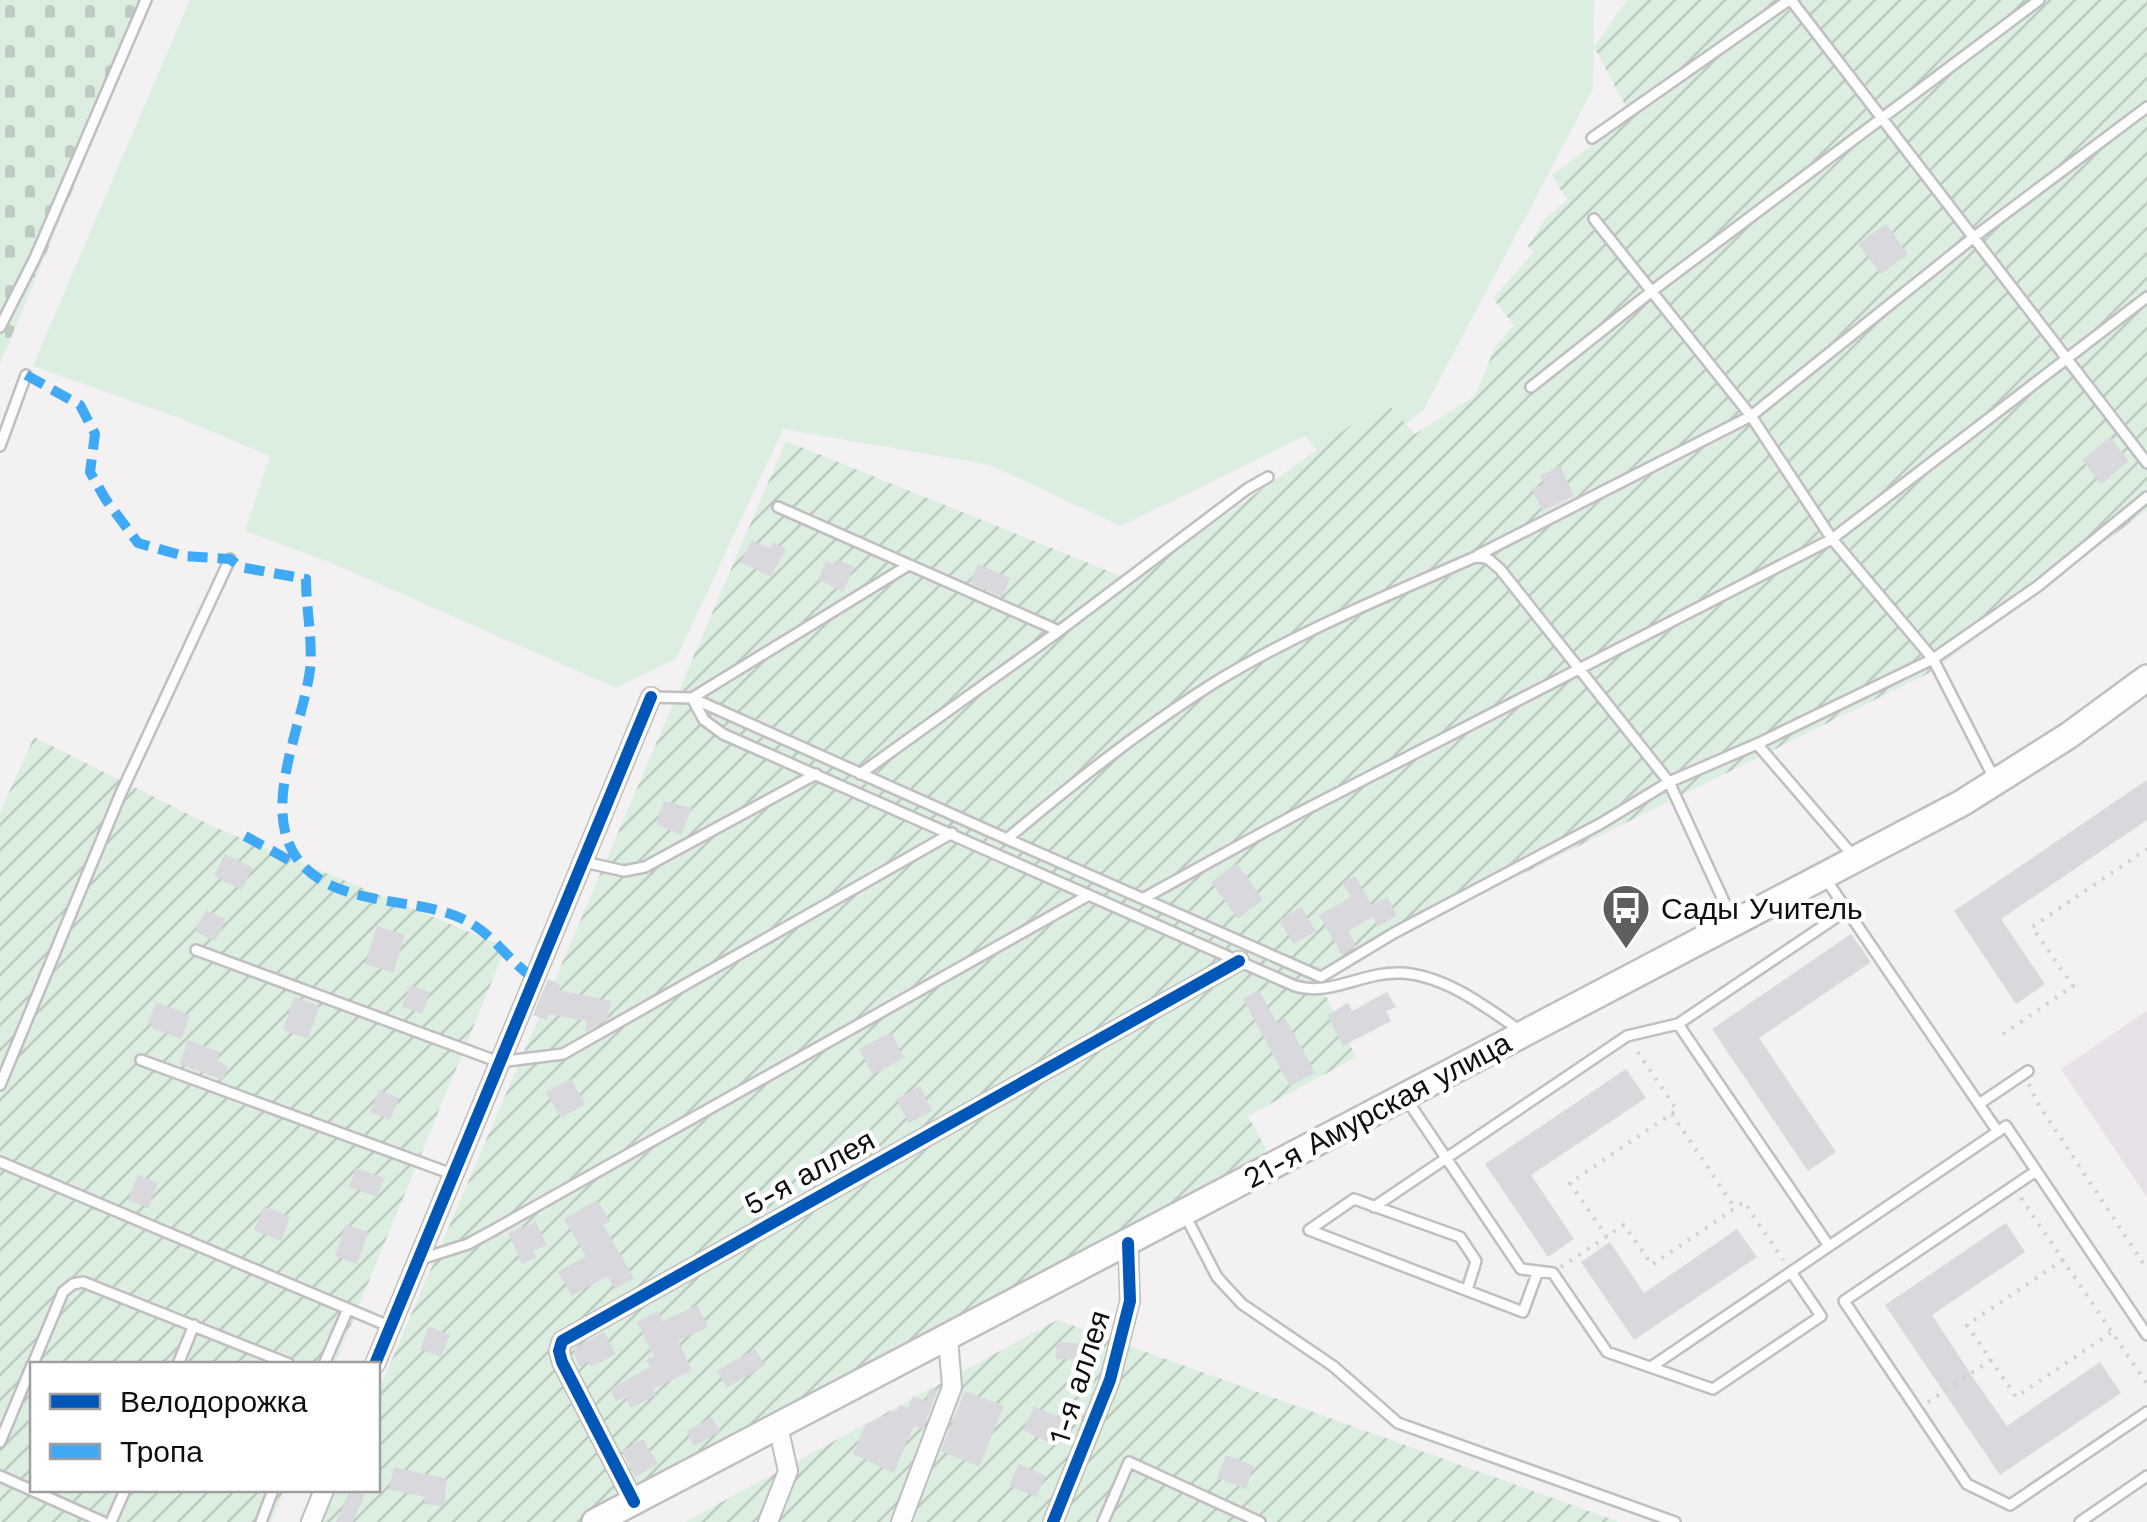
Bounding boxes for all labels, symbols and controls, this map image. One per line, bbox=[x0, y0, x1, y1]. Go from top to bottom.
bus stop icon: Сады Учитель bbox=[1600, 882, 1652, 950]
place label: Сады Учитель bbox=[1661, 891, 1863, 926]
street label: 21-я Амурская улица bbox=[1237, 1025, 1517, 1195]
street label: 5-я аллея bbox=[738, 1122, 880, 1222]
street label: 1-я аллея bbox=[1041, 1306, 1117, 1448]
legend bbox=[30, 1362, 380, 1492]
text: Велодорожка bbox=[120, 1384, 308, 1419]
text: Тропа bbox=[120, 1434, 203, 1469]

